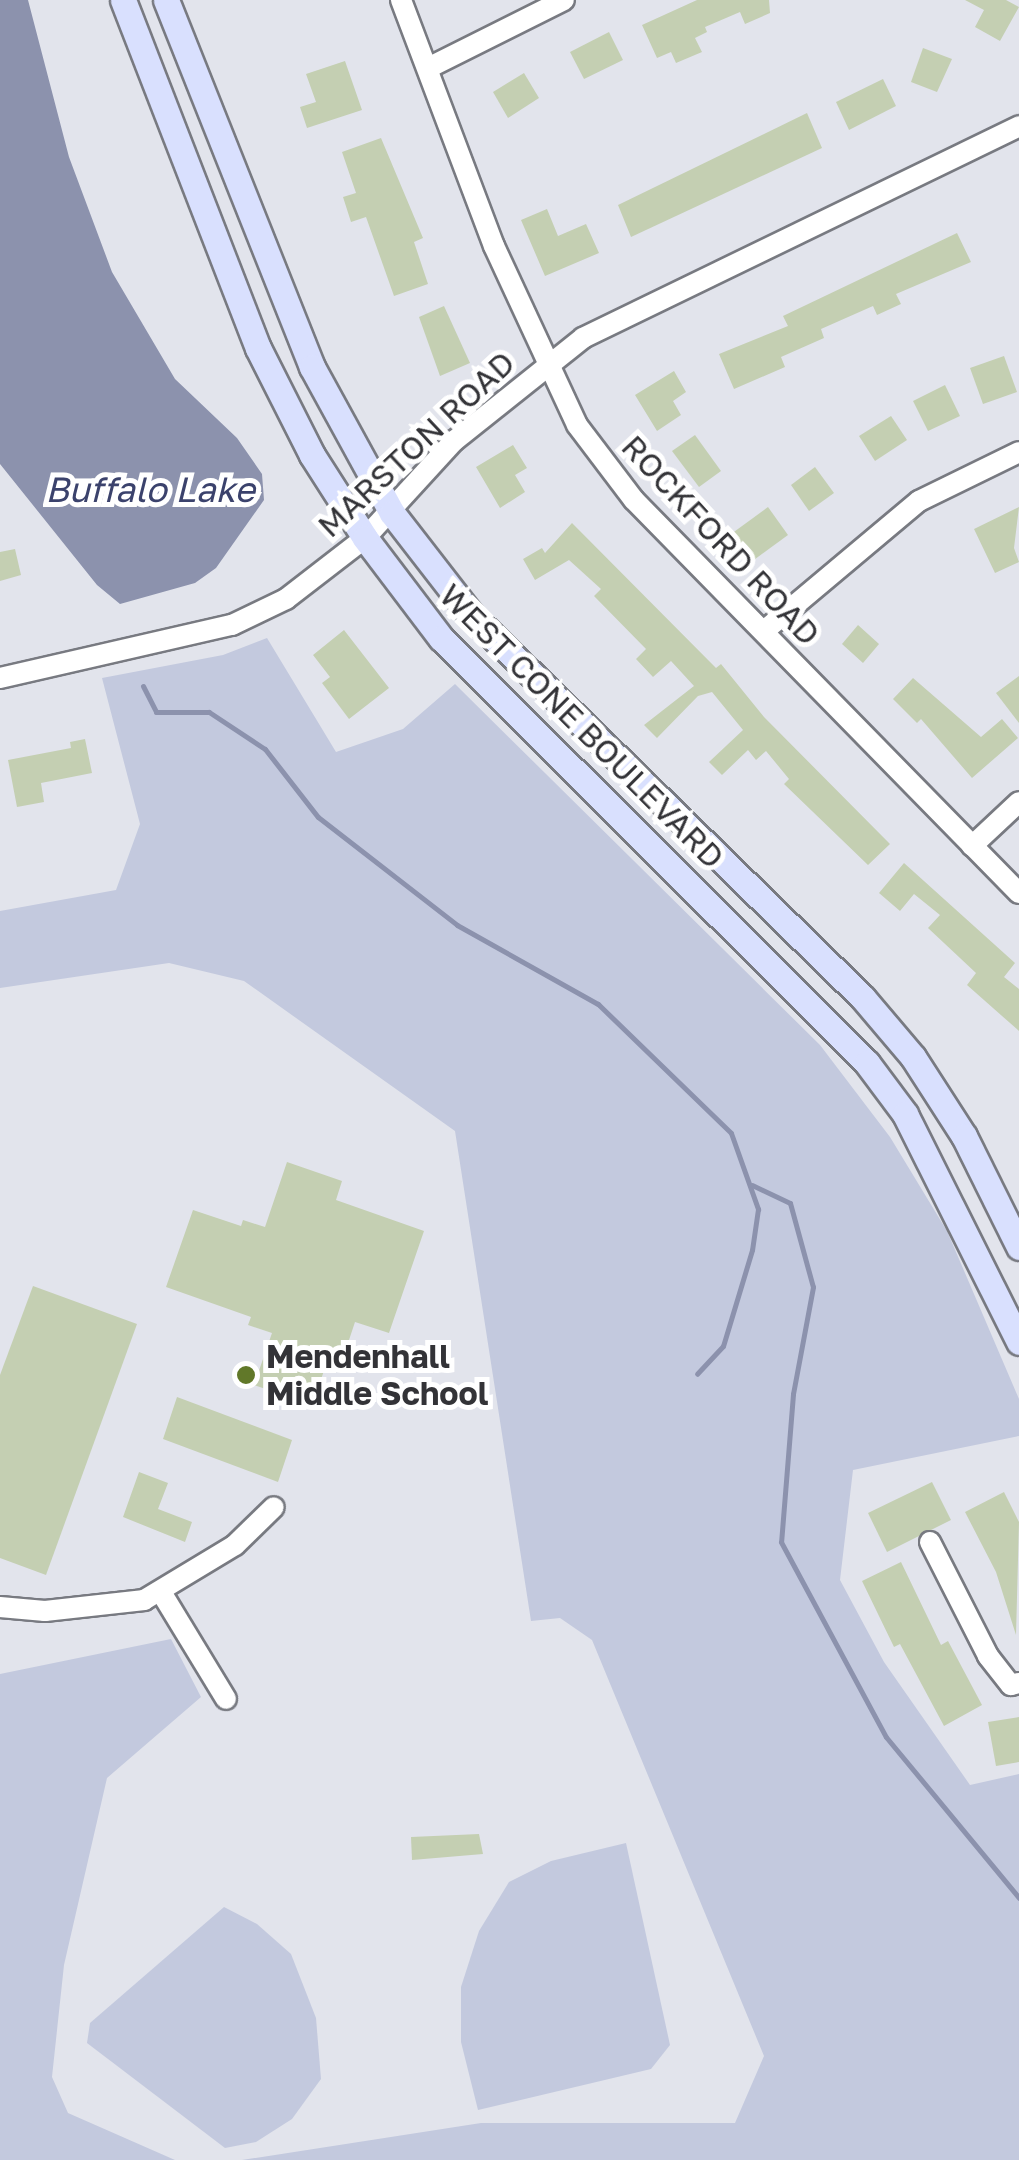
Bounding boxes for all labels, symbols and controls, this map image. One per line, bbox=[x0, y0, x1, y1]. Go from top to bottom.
street label: MARSTON ROAD bbox=[310, 343, 522, 545]
street label: ROCKFORD ROAD bbox=[614, 427, 828, 653]
water label: Buffalo Lake bbox=[45, 468, 255, 510]
street label: WEST CONE BOULEVARD bbox=[432, 576, 732, 876]
place label: Mendenhall Middle School bbox=[266, 1338, 488, 1413]
marker: Mendenhall Middle School bbox=[235, 1364, 257, 1386]

